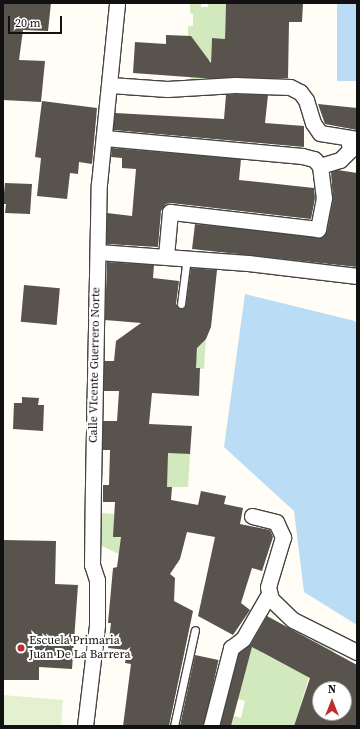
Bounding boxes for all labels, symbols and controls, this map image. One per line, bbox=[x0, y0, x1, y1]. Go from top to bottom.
scale bar bbox=[10, 8, 64, 34]
text: 20 m bbox=[15, 15, 41, 31]
street label: Calle VIcente Guerrero Norte bbox=[86, 287, 104, 443]
place label: Escuela Primaria Juan De La Barrera bbox=[29, 634, 131, 662]
marker: Escuela Primaria Juan De La Barrera bbox=[16, 643, 26, 653]
north arrow bbox=[312, 681, 352, 721]
text: N bbox=[328, 682, 336, 697]

